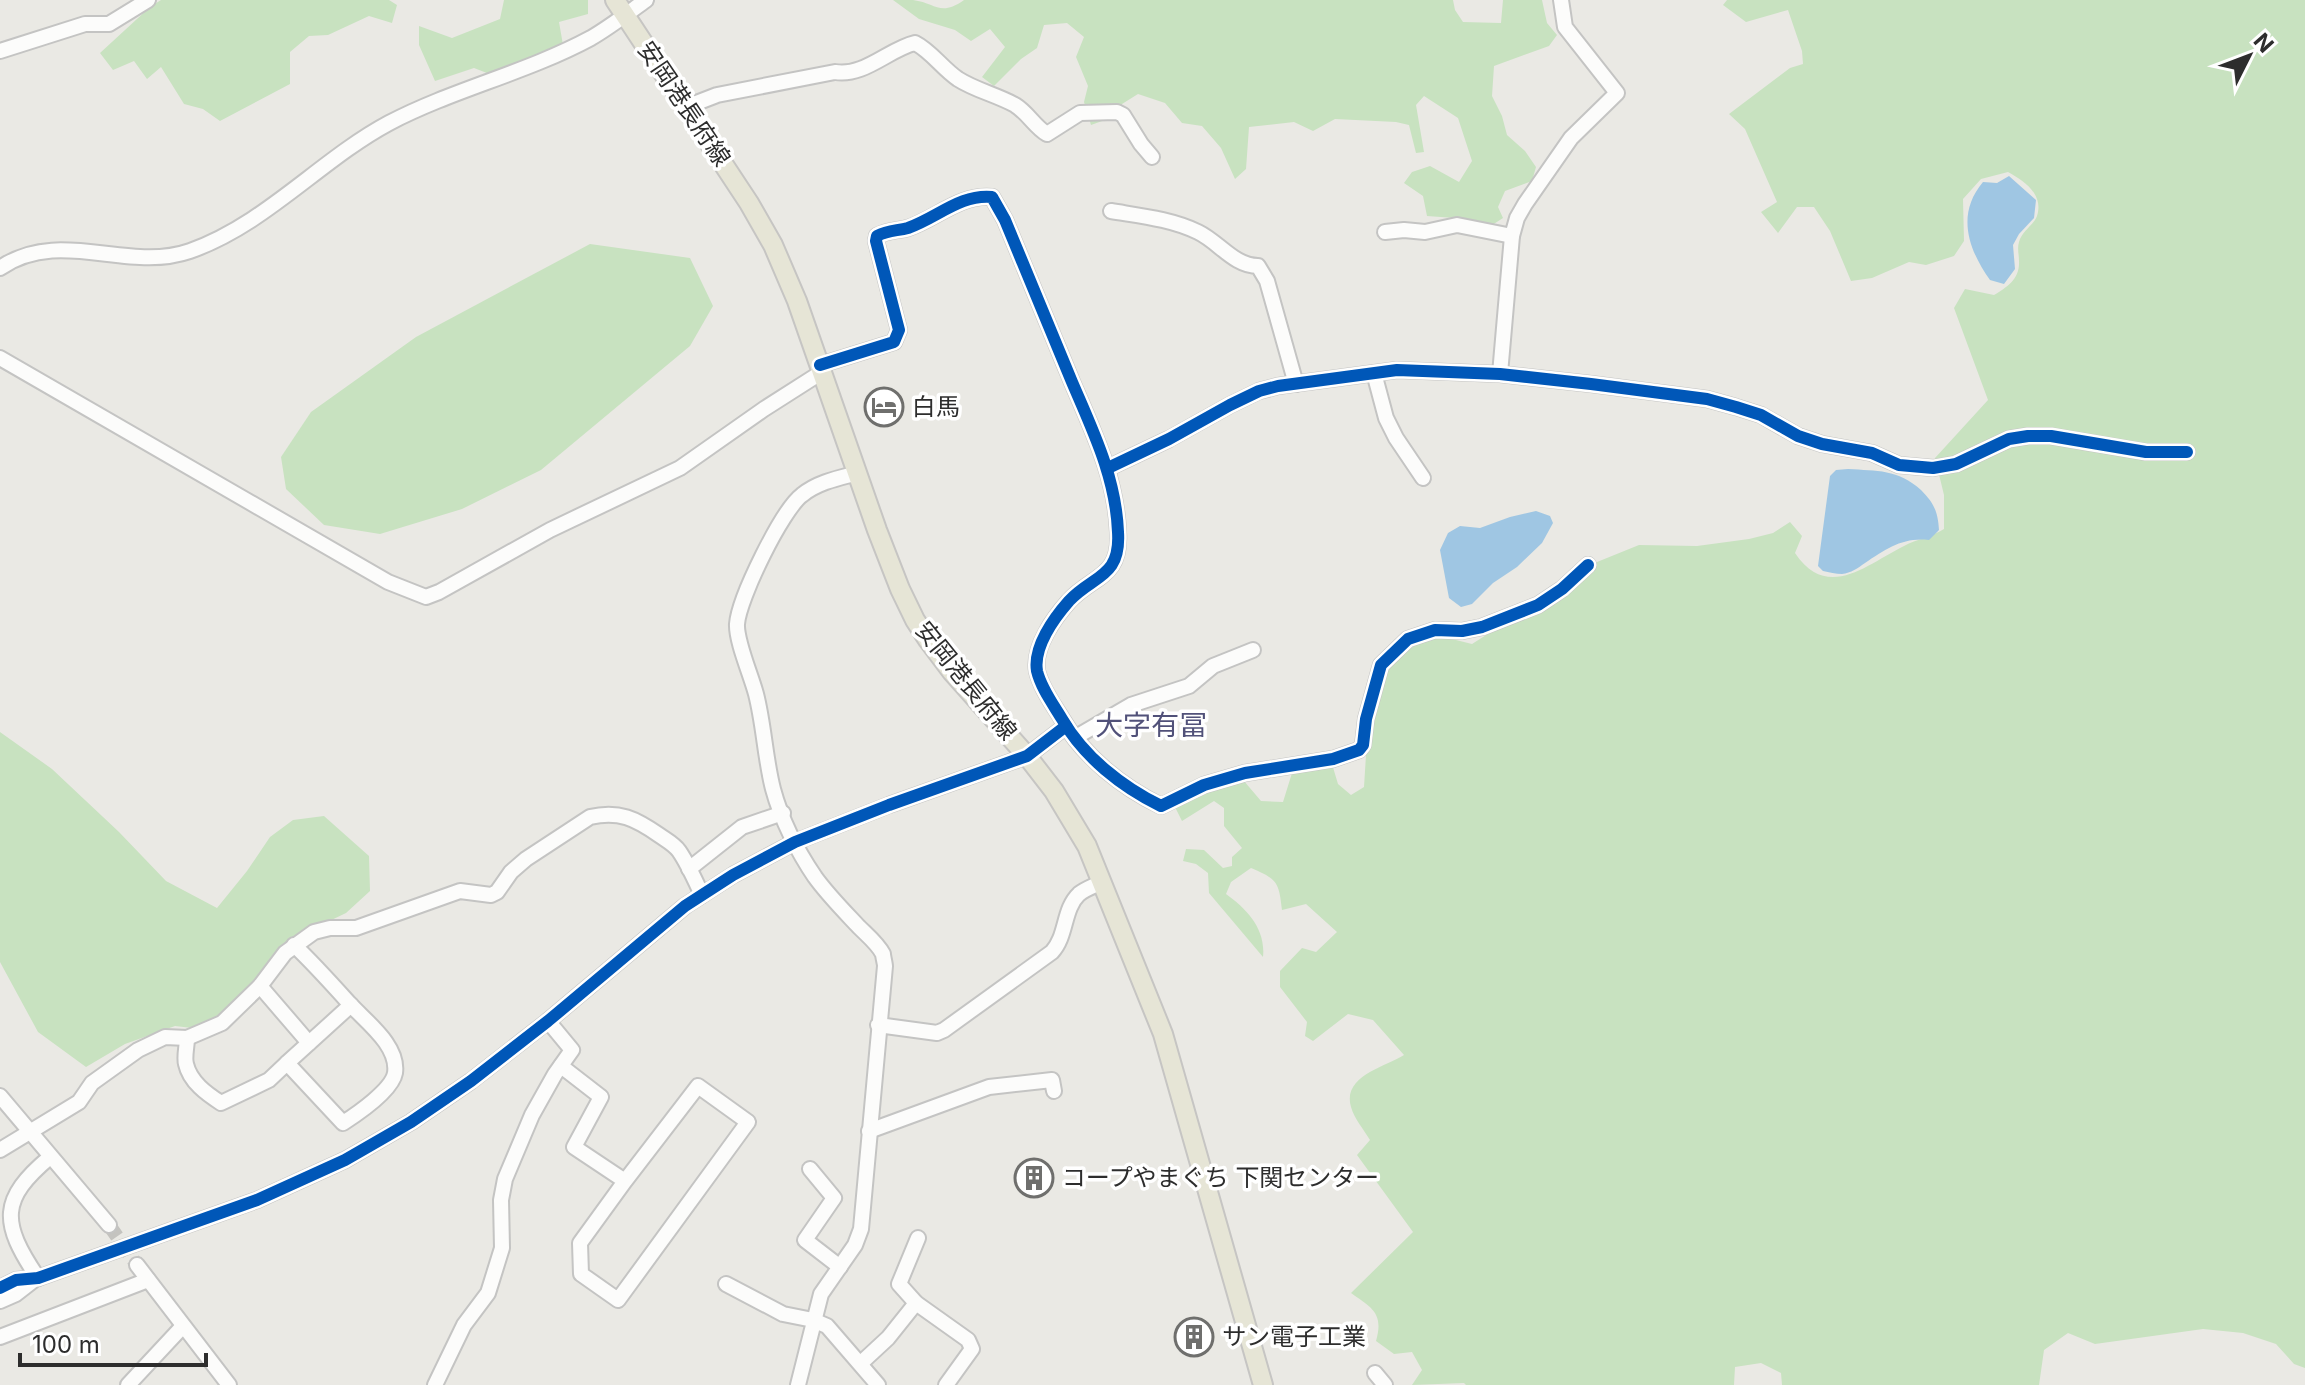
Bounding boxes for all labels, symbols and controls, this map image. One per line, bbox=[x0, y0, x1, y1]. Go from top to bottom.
north arrow bbox=[2209, 16, 2289, 96]
text: N bbox=[2249, 28, 2279, 58]
street label: 安岡港長府線 bbox=[632, 36, 737, 172]
hotel icon: 白馬 bbox=[863, 386, 905, 428]
place label: 白馬 bbox=[912, 392, 960, 421]
street label: 安岡港長府線 bbox=[910, 616, 1023, 746]
district label: 大字有冨 bbox=[1095, 708, 1207, 742]
building icon: コープやまぐち 下関センター bbox=[1013, 1157, 1055, 1199]
place label: コープやまぐち 下関センター bbox=[1062, 1163, 1379, 1192]
building icon: サン電子工業 bbox=[1173, 1316, 1215, 1358]
scale bar bbox=[20, 1317, 206, 1367]
place label: サン電子工業 bbox=[1222, 1322, 1366, 1351]
text: 100 m bbox=[32, 1330, 100, 1359]

